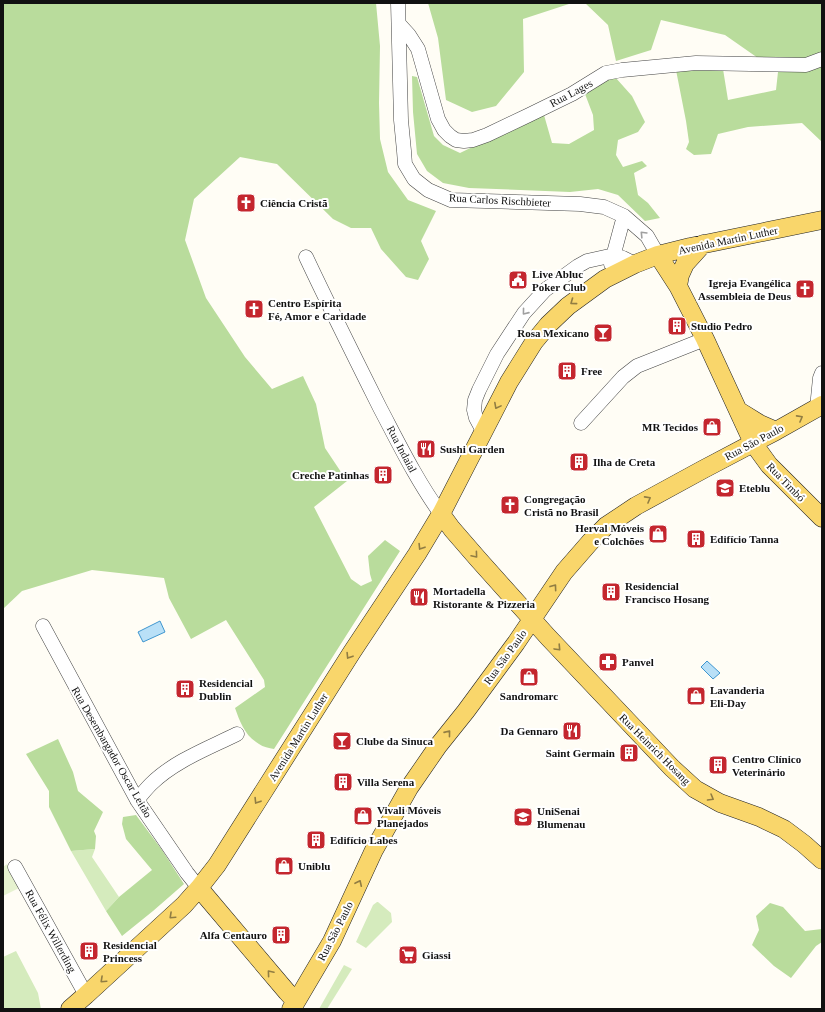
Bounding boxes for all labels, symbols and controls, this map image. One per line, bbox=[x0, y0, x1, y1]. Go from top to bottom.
street label: Rua Lages bbox=[548, 77, 594, 109]
street label: Rua Carlos Rischbieter bbox=[449, 191, 552, 209]
church icon: Ciência Cristã bbox=[235, 192, 257, 214]
place label: Ciência Cristã bbox=[260, 197, 328, 209]
street label: Avenida Martin Luther bbox=[677, 224, 779, 256]
one-way arrow bbox=[640, 231, 648, 239]
place label: Live Abluc Poker Club bbox=[532, 268, 586, 293]
public building icon: Live Abluc Poker Club bbox=[507, 269, 529, 291]
place label: Igreja Evangélica Assembleia de Deus bbox=[698, 277, 792, 302]
church icon: Igreja Evangélica Assembleia de Deus bbox=[794, 278, 816, 300]
place label: Centro Espírita Fé, Amor e Caridade bbox=[268, 297, 366, 322]
one-way arrow bbox=[570, 297, 577, 305]
church icon: Centro Espírita Fé, Amor e Caridade bbox=[243, 298, 265, 320]
one-way arrow bbox=[522, 308, 529, 315]
building icon: Studio Pedro bbox=[666, 315, 688, 337]
place label: Studio Pedro bbox=[691, 320, 753, 332]
bar icon: Rosa Mexicano bbox=[592, 322, 614, 344]
place label: Rosa Mexicano bbox=[517, 327, 589, 339]
building icon: Free bbox=[556, 360, 578, 382]
place label: Free bbox=[581, 365, 602, 377]
one-way arrow bbox=[494, 402, 502, 409]
shop icon: MR Tecidos bbox=[701, 416, 723, 438]
one-way arrow bbox=[796, 416, 803, 423]
place label: MR Tecidos bbox=[642, 421, 699, 433]
street label: Rua São Paulo bbox=[723, 421, 786, 463]
street label: Rua Indaial bbox=[385, 424, 419, 474]
restaurant icon: Sushi Garden bbox=[415, 438, 437, 460]
place label: Sushi Garden bbox=[440, 443, 505, 455]
building icon: Ilha de Creta bbox=[568, 451, 590, 473]
place label: Ilha de Creta bbox=[593, 456, 656, 468]
street label: Rua Timbó bbox=[765, 460, 808, 504]
building icon: Creche Patinhas bbox=[372, 464, 394, 486]
place label: Creche Patinhas bbox=[292, 469, 370, 481]
school or university icon: Eteblu bbox=[714, 477, 736, 499]
place label: Eteblu bbox=[739, 482, 770, 494]
place label: Congregação Cristã no Brasil bbox=[524, 493, 599, 518]
church icon: Congregação Cristã no Brasil bbox=[499, 494, 521, 516]
one-way arrow bbox=[644, 497, 651, 504]
place label: Herval Móveis e Colchões bbox=[575, 522, 645, 547]
shop icon: Herval Móveis e Colchões bbox=[647, 523, 669, 545]
building icon: Edifício Tanna bbox=[685, 528, 707, 550]
place label: Edifício Tanna bbox=[710, 533, 779, 545]
one-way arrow bbox=[418, 543, 426, 550]
one-way arrow bbox=[470, 551, 477, 558]
place label: Residencial Francisco Hosang bbox=[625, 580, 710, 605]
building icon: Residencial Francisco Hosang bbox=[600, 581, 622, 603]
one-way arrow bbox=[549, 584, 557, 591]
place label: Mortadella Ristorante & Pizzeria bbox=[433, 585, 536, 610]
restaurant icon: Mortadella Ristorante & Pizzeria bbox=[408, 586, 430, 608]
street label: Rua São Paulo bbox=[481, 627, 529, 687]
one-way arrow bbox=[554, 643, 561, 651]
pharmacy icon: Panvel bbox=[597, 651, 619, 673]
one-way arrow bbox=[347, 652, 354, 659]
place label: Panvel bbox=[622, 656, 654, 668]
shop icon: Sandromarc bbox=[518, 666, 540, 688]
place label: Residencial Dublin bbox=[199, 677, 253, 702]
building icon: Residencial Dublin bbox=[174, 678, 196, 700]
street label: Rua Desembargador Oscar Leitão bbox=[70, 684, 155, 820]
place label: Lavanderia Eli-Day bbox=[710, 684, 765, 709]
shop icon: Lavanderia Eli-Day bbox=[685, 685, 707, 707]
place label: Sandromarc bbox=[500, 690, 558, 702]
street label: Avenida Martin Luther bbox=[266, 691, 330, 783]
street label: Rua Heinrich Hosang bbox=[617, 711, 693, 787]
restaurant icon: Da Gennaro bbox=[561, 720, 583, 742]
place label: Da Gennaro bbox=[500, 725, 558, 737]
bar icon: Clube da Sinuca bbox=[331, 730, 353, 752]
one-way arrow bbox=[444, 731, 451, 738]
place label: Clube da Sinuca bbox=[356, 735, 434, 747]
building icon: Saint Germain bbox=[618, 742, 640, 764]
place label: Saint Germain bbox=[546, 747, 615, 759]
place label: Centro Clínico Veterinário bbox=[732, 753, 802, 778]
building icon: Centro Clínico Veterinário bbox=[707, 754, 729, 776]
building icon: Villa Serena bbox=[332, 771, 354, 793]
place label: Villa Serena bbox=[357, 776, 415, 788]
one-way arrow bbox=[707, 793, 714, 800]
one-way arrow bbox=[254, 797, 262, 804]
place label: Vivali Móveis Planejados bbox=[377, 804, 442, 829]
shop icon: Vivali Móveis Planejados bbox=[352, 805, 374, 827]
place label: UniSenai Blumenau bbox=[537, 805, 585, 830]
school or university icon: UniSenai Blumenau bbox=[512, 806, 534, 828]
building icon: Edifício Labes bbox=[305, 829, 327, 851]
place label: Edifício Labes bbox=[330, 834, 398, 846]
shop icon: Uniblu bbox=[273, 855, 295, 877]
place label: Uniblu bbox=[298, 860, 330, 872]
one-way arrow bbox=[354, 879, 362, 887]
street label: Rua Félix Willerding bbox=[23, 887, 79, 975]
street label: Rua São Paulo bbox=[315, 899, 355, 963]
one-way arrow bbox=[169, 911, 177, 919]
building icon: Alfa Centauro bbox=[270, 924, 292, 946]
place label: Alfa Centauro bbox=[200, 929, 267, 941]
place label: Residencial Princess bbox=[103, 939, 157, 964]
building icon: Residencial Princess bbox=[78, 940, 100, 962]
supermarket icon: Giassi bbox=[397, 944, 419, 966]
place label: Giassi bbox=[422, 949, 451, 961]
one-way arrow bbox=[268, 971, 275, 978]
one-way arrow bbox=[100, 975, 108, 983]

